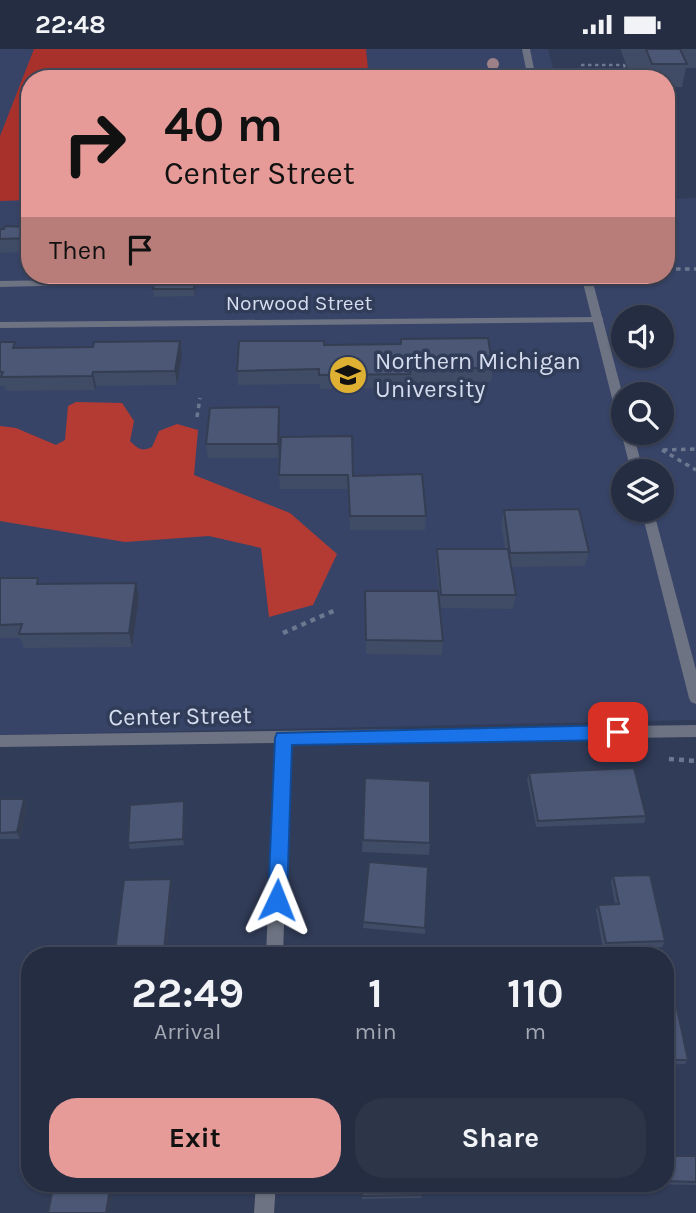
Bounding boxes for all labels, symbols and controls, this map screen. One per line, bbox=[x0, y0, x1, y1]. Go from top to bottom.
text: 22:48 bbox=[35, 9, 106, 40]
text: 40 m bbox=[164, 96, 283, 153]
icon: right bbox=[49, 98, 140, 189]
text: Center Street bbox=[164, 155, 355, 192]
icon: arrive bbox=[121, 231, 159, 269]
text: Then bbox=[49, 235, 107, 266]
street label: Norwood Street bbox=[226, 291, 372, 315]
map controls bbox=[611, 305, 674, 522]
button: sound bbox=[611, 305, 674, 368]
place label: Northern Michigan University bbox=[375, 347, 581, 403]
school or university icon: Northern Michigan University bbox=[327, 354, 369, 396]
button: search bbox=[611, 382, 674, 445]
button: layers bbox=[611, 459, 674, 522]
street label: Center Street bbox=[108, 701, 252, 731]
pin bbox=[588, 702, 648, 762]
icon: arrive bbox=[599, 713, 637, 751]
position arrow bbox=[240, 863, 314, 937]
text: 22:49 bbox=[131, 968, 244, 1018]
text: 1 bbox=[368, 968, 383, 1018]
text: 110 bbox=[507, 968, 564, 1018]
text: Arrival bbox=[154, 1018, 221, 1045]
text: min bbox=[354, 1018, 397, 1045]
text: m bbox=[525, 1018, 546, 1045]
button: Exit bbox=[49, 1098, 341, 1178]
button: Share bbox=[355, 1098, 646, 1178]

